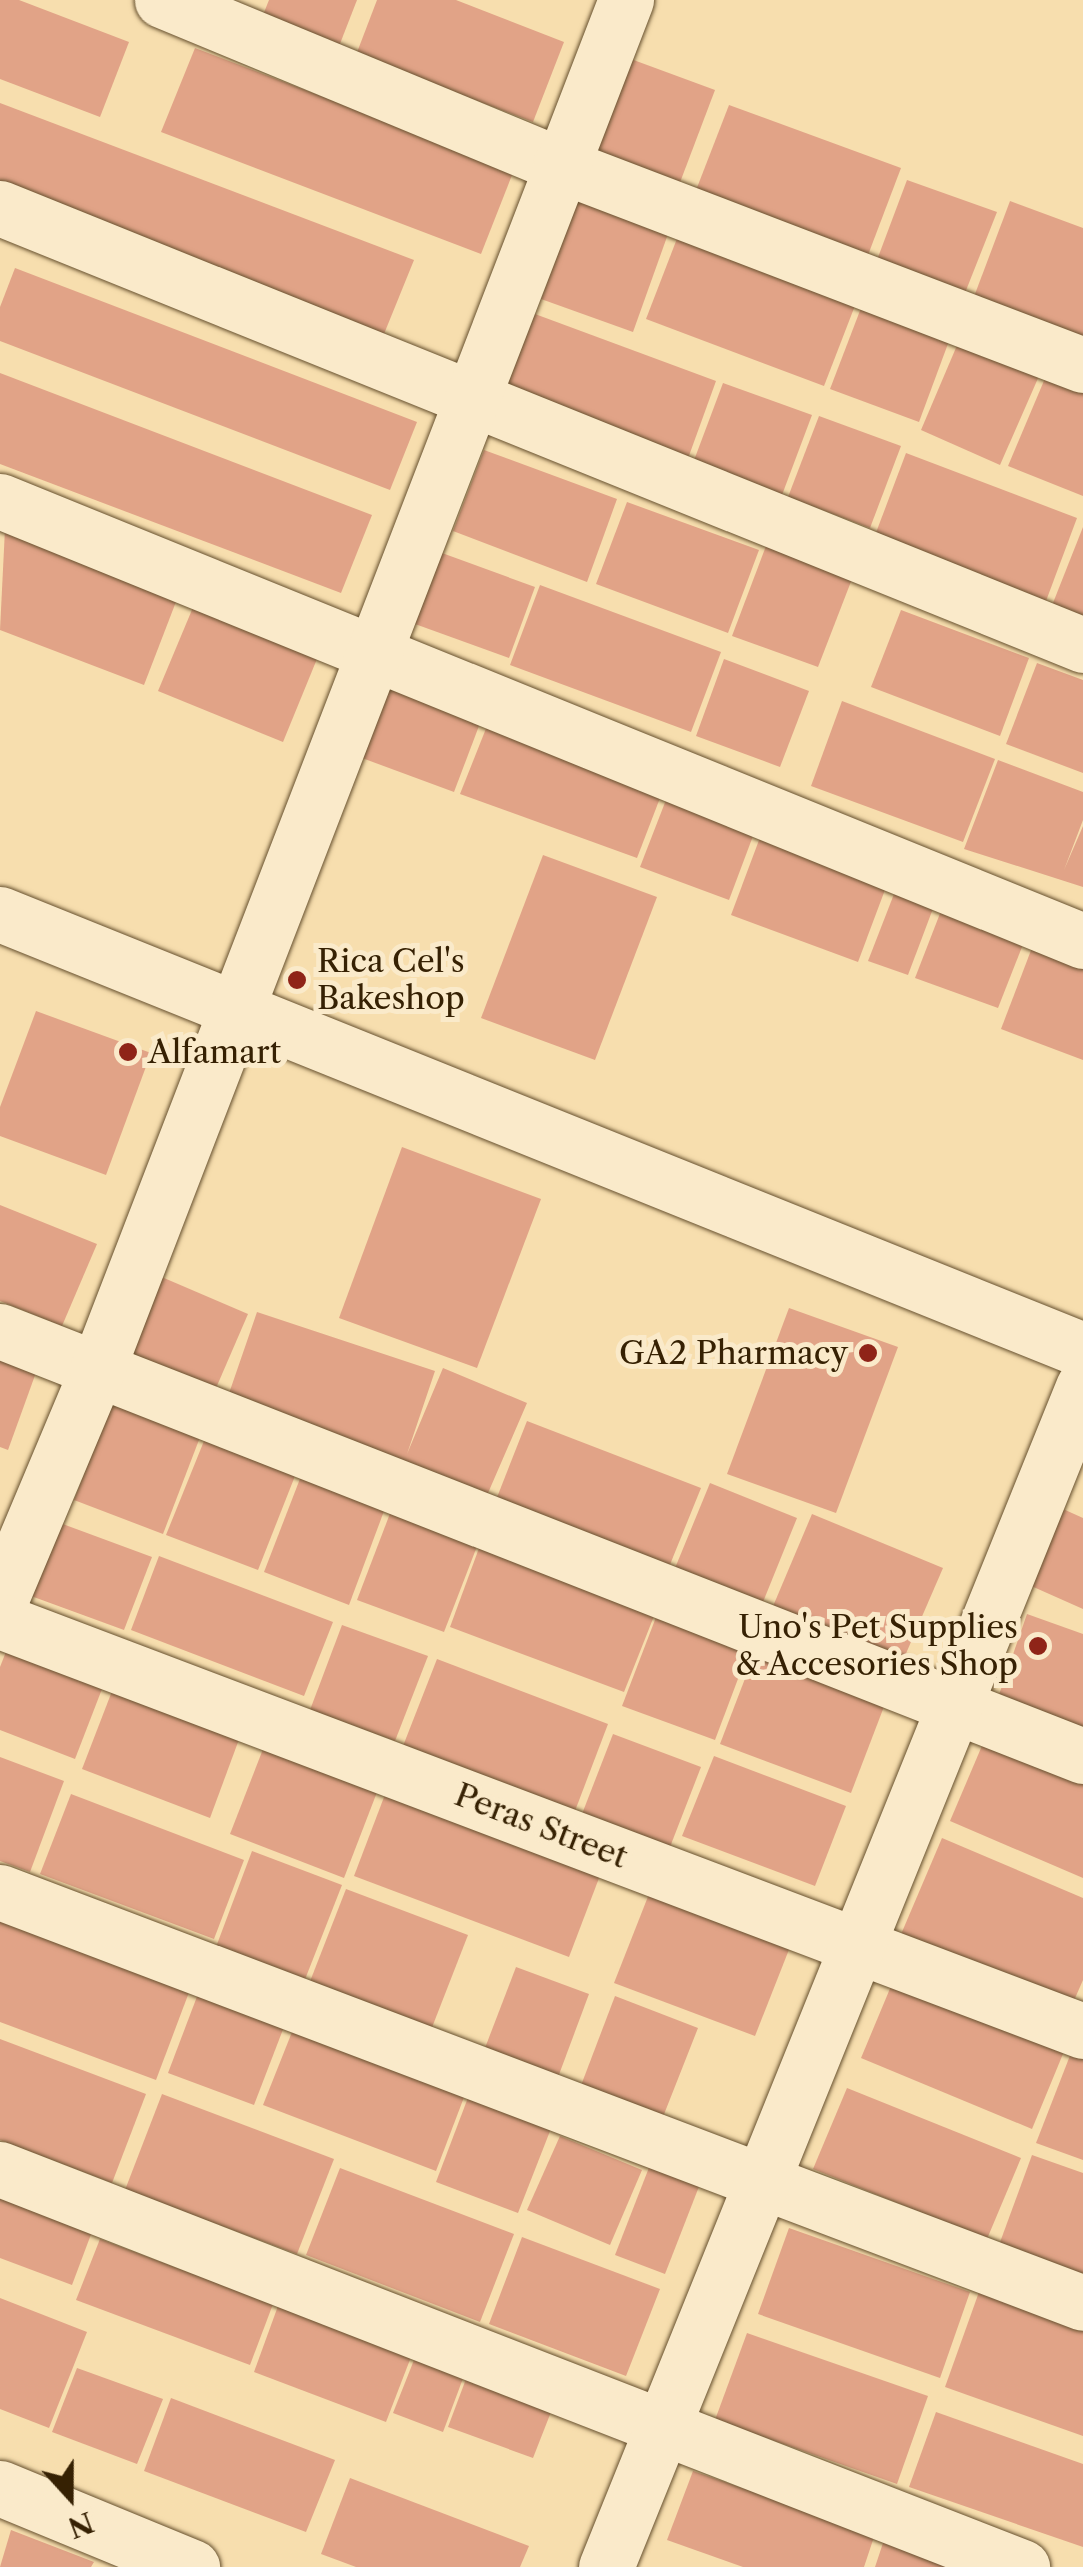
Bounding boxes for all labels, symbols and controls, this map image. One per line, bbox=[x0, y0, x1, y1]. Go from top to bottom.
place label: Rica Cel's Bakeshop bbox=[317, 943, 465, 1018]
marker: Rica Cel's Bakeshop bbox=[286, 969, 308, 991]
place label: Alfamart bbox=[148, 1033, 281, 1071]
marker: Alfamart bbox=[117, 1041, 139, 1063]
place label: GA2 Pharmacy bbox=[619, 1334, 848, 1372]
marker: GA2 Pharmacy bbox=[857, 1342, 879, 1364]
place label: Uno's Pet Supplies & Accesories Shop bbox=[733, 1609, 1018, 1684]
marker: Uno's Pet Supplies & Accesories Shop bbox=[1027, 1635, 1049, 1657]
street label: Peras Street bbox=[449, 1776, 633, 1876]
north arrow bbox=[20, 2447, 120, 2547]
text: N bbox=[63, 2505, 98, 2545]

